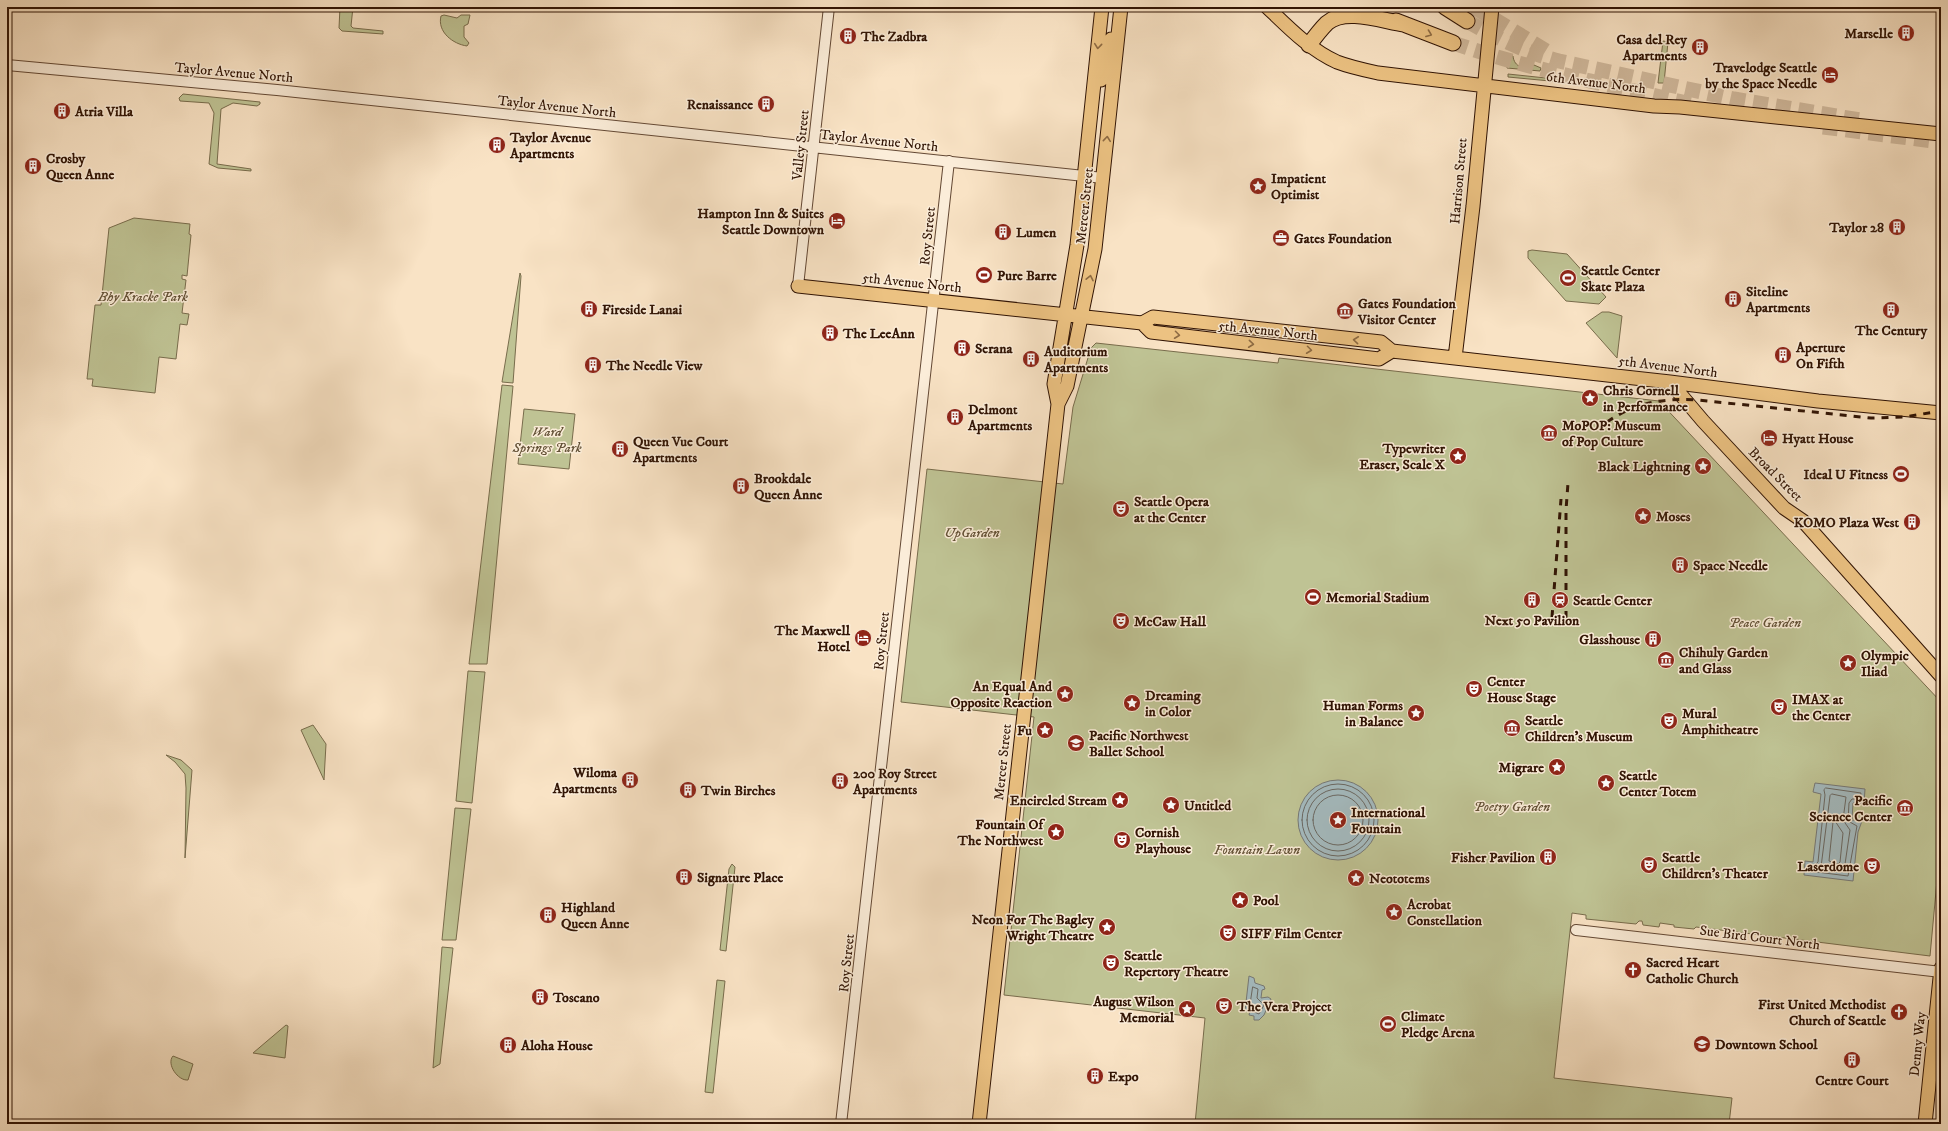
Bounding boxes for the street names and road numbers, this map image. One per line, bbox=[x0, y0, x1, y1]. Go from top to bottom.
street label: Taylor Avenue North bbox=[174, 59, 295, 87]
street label: 6th Avenue North bbox=[1545, 68, 1647, 98]
street label: Taylor Avenue North bbox=[497, 92, 618, 122]
street label: Valley Street bbox=[788, 108, 814, 182]
street label: Taylor Avenue North bbox=[819, 126, 940, 156]
street label: Harrison Street bbox=[1446, 137, 1472, 225]
street label: Mercer Street bbox=[1072, 167, 1098, 245]
street label: Roy Street bbox=[916, 205, 940, 266]
street label: 5th Avenue North bbox=[861, 269, 963, 297]
street label: 5th Avenue North bbox=[1217, 317, 1319, 345]
street label: 5th Avenue North bbox=[1617, 352, 1719, 382]
street label: Broad Street bbox=[1744, 444, 1807, 506]
street label: Roy Street bbox=[870, 610, 894, 671]
street label: Mercer Street bbox=[990, 723, 1016, 801]
street label: Sue Bird Court North bbox=[1699, 922, 1822, 954]
street label: Roy Street bbox=[835, 932, 859, 993]
street label: Denny Way bbox=[1906, 1011, 1930, 1077]

